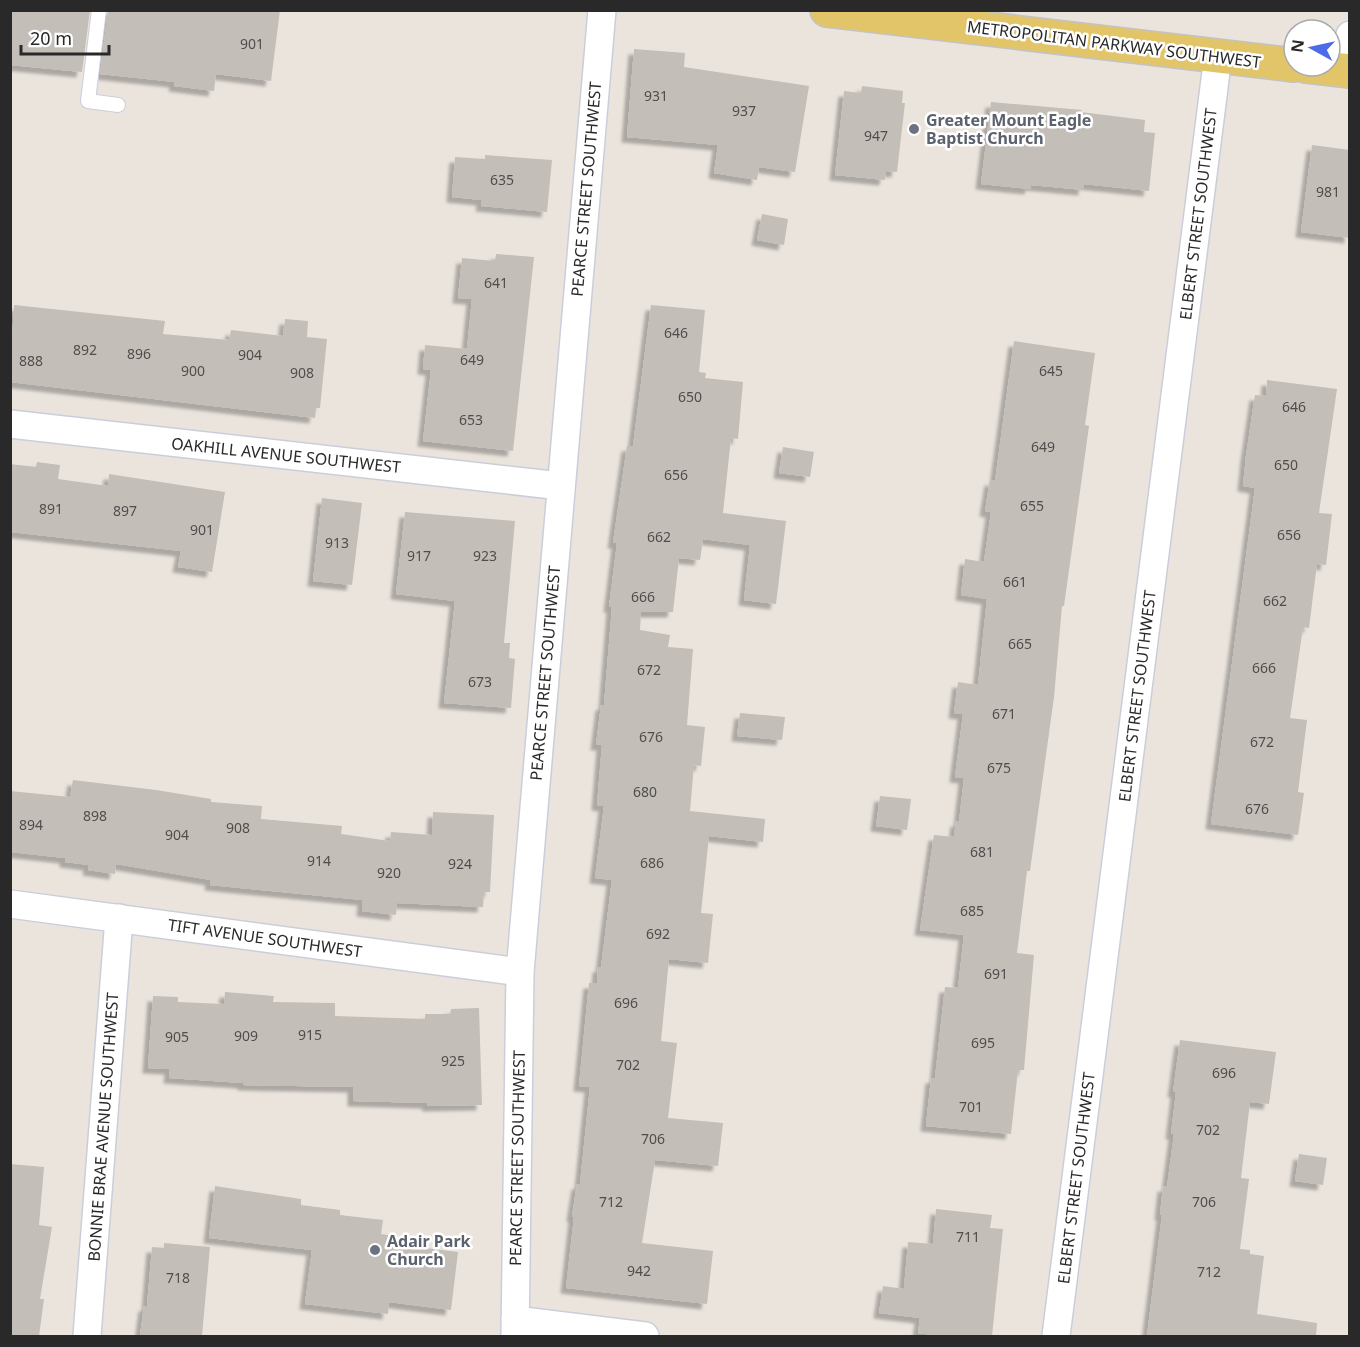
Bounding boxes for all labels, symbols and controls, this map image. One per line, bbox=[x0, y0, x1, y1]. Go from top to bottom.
street label: METROPOLITAN PARKWAY SOUTHWEST bbox=[966, 15, 1262, 73]
scale bar bbox=[21, 18, 110, 56]
north arrow bbox=[1282, 18, 1342, 78]
text: 20 m bbox=[30, 26, 72, 50]
house number: 901 bbox=[240, 34, 264, 53]
text: N bbox=[1285, 38, 1309, 54]
street label: PEARCE STREET SOUTHWEST bbox=[566, 81, 606, 297]
house number: 931 bbox=[644, 86, 668, 105]
house number: 937 bbox=[732, 101, 756, 120]
street label: ELBERT STREET SOUTHWEST bbox=[1174, 107, 1222, 321]
place label: Greater Mount Eagle Baptist Church bbox=[926, 109, 1091, 149]
marker: Greater Mount Eagle Baptist Church bbox=[907, 122, 921, 136]
house number: 947 bbox=[864, 126, 888, 145]
house number: 635 bbox=[490, 170, 514, 189]
house number: 981 bbox=[1316, 182, 1340, 201]
house number: 641 bbox=[484, 273, 508, 292]
house number: 646 bbox=[664, 323, 688, 342]
house number: 892 bbox=[73, 340, 97, 359]
house number: 896 bbox=[127, 344, 151, 363]
house number: 904 bbox=[238, 345, 262, 364]
house number: 649 bbox=[460, 350, 484, 369]
house number: 888 bbox=[19, 351, 43, 370]
house number: 900 bbox=[181, 361, 205, 380]
house number: 645 bbox=[1039, 361, 1063, 380]
house number: 908 bbox=[290, 363, 314, 382]
house number: 650 bbox=[678, 387, 702, 406]
house number: 646 bbox=[1282, 397, 1306, 416]
house number: 653 bbox=[459, 410, 483, 429]
street label: OAKHILL AVENUE SOUTHWEST bbox=[170, 432, 402, 478]
house number: 649 bbox=[1031, 437, 1055, 456]
house number: 650 bbox=[1274, 455, 1298, 474]
house number: 656 bbox=[664, 465, 688, 484]
house number: 655 bbox=[1020, 496, 1044, 515]
house number: 891 bbox=[39, 499, 63, 518]
house number: 897 bbox=[113, 501, 137, 520]
house number: 901 bbox=[190, 520, 214, 539]
house number: 656 bbox=[1277, 525, 1301, 544]
house number: 662 bbox=[647, 527, 671, 546]
house number: 913 bbox=[325, 533, 349, 552]
house number: 917 bbox=[407, 546, 431, 565]
house number: 923 bbox=[473, 546, 497, 565]
street label: PEARCE STREET SOUTHWEST bbox=[525, 565, 565, 781]
house number: 661 bbox=[1003, 572, 1027, 591]
house number: 666 bbox=[631, 587, 655, 606]
street label: ELBERT STREET SOUTHWEST bbox=[1113, 589, 1161, 803]
house number: 662 bbox=[1263, 591, 1287, 610]
house number: 665 bbox=[1008, 634, 1032, 653]
house number: 666 bbox=[1252, 658, 1276, 677]
house number: 672 bbox=[637, 660, 661, 679]
house number: 673 bbox=[468, 672, 492, 691]
house number: 671 bbox=[992, 704, 1016, 723]
house number: 676 bbox=[639, 727, 663, 746]
house number: 672 bbox=[1250, 732, 1274, 751]
house number: 675 bbox=[987, 758, 1011, 777]
house number: 680 bbox=[633, 782, 657, 801]
house number: 676 bbox=[1245, 799, 1269, 818]
house number: 898 bbox=[83, 806, 107, 825]
house number: 894 bbox=[19, 815, 43, 834]
house number: 908 bbox=[226, 818, 250, 837]
house number: 904 bbox=[165, 825, 189, 844]
house number: 681 bbox=[970, 842, 994, 861]
house number: 914 bbox=[307, 851, 331, 870]
house number: 686 bbox=[640, 853, 664, 872]
house number: 924 bbox=[448, 854, 472, 873]
house number: 920 bbox=[377, 863, 401, 882]
house number: 685 bbox=[960, 901, 984, 920]
street label: TIFT AVENUE SOUTHWEST bbox=[166, 913, 364, 963]
house number: 692 bbox=[646, 924, 670, 943]
house number: 691 bbox=[984, 964, 1008, 983]
street label: BONNIE BRAE AVENUE SOUTHWEST bbox=[83, 992, 123, 1262]
house number: 696 bbox=[614, 993, 638, 1012]
house number: 915 bbox=[298, 1025, 322, 1044]
house number: 909 bbox=[234, 1026, 258, 1045]
house number: 905 bbox=[165, 1027, 189, 1046]
house number: 695 bbox=[971, 1033, 995, 1052]
street label: PEARCE STREET SOUTHWEST bbox=[504, 1050, 530, 1266]
house number: 925 bbox=[441, 1051, 465, 1070]
house number: 702 bbox=[616, 1055, 640, 1074]
house number: 696 bbox=[1212, 1063, 1236, 1082]
street label: ELBERT STREET SOUTHWEST bbox=[1052, 1071, 1100, 1285]
house number: 701 bbox=[959, 1097, 983, 1116]
house number: 702 bbox=[1196, 1120, 1220, 1139]
house number: 706 bbox=[641, 1129, 665, 1148]
house number: 712 bbox=[599, 1192, 623, 1211]
house number: 706 bbox=[1192, 1192, 1216, 1211]
house number: 711 bbox=[956, 1227, 980, 1246]
place label: Adair Park Church bbox=[387, 1230, 471, 1270]
marker: Adair Park Church bbox=[368, 1243, 382, 1257]
house number: 942 bbox=[627, 1261, 651, 1280]
house number: 712 bbox=[1197, 1262, 1221, 1281]
house number: 718 bbox=[166, 1268, 190, 1287]

